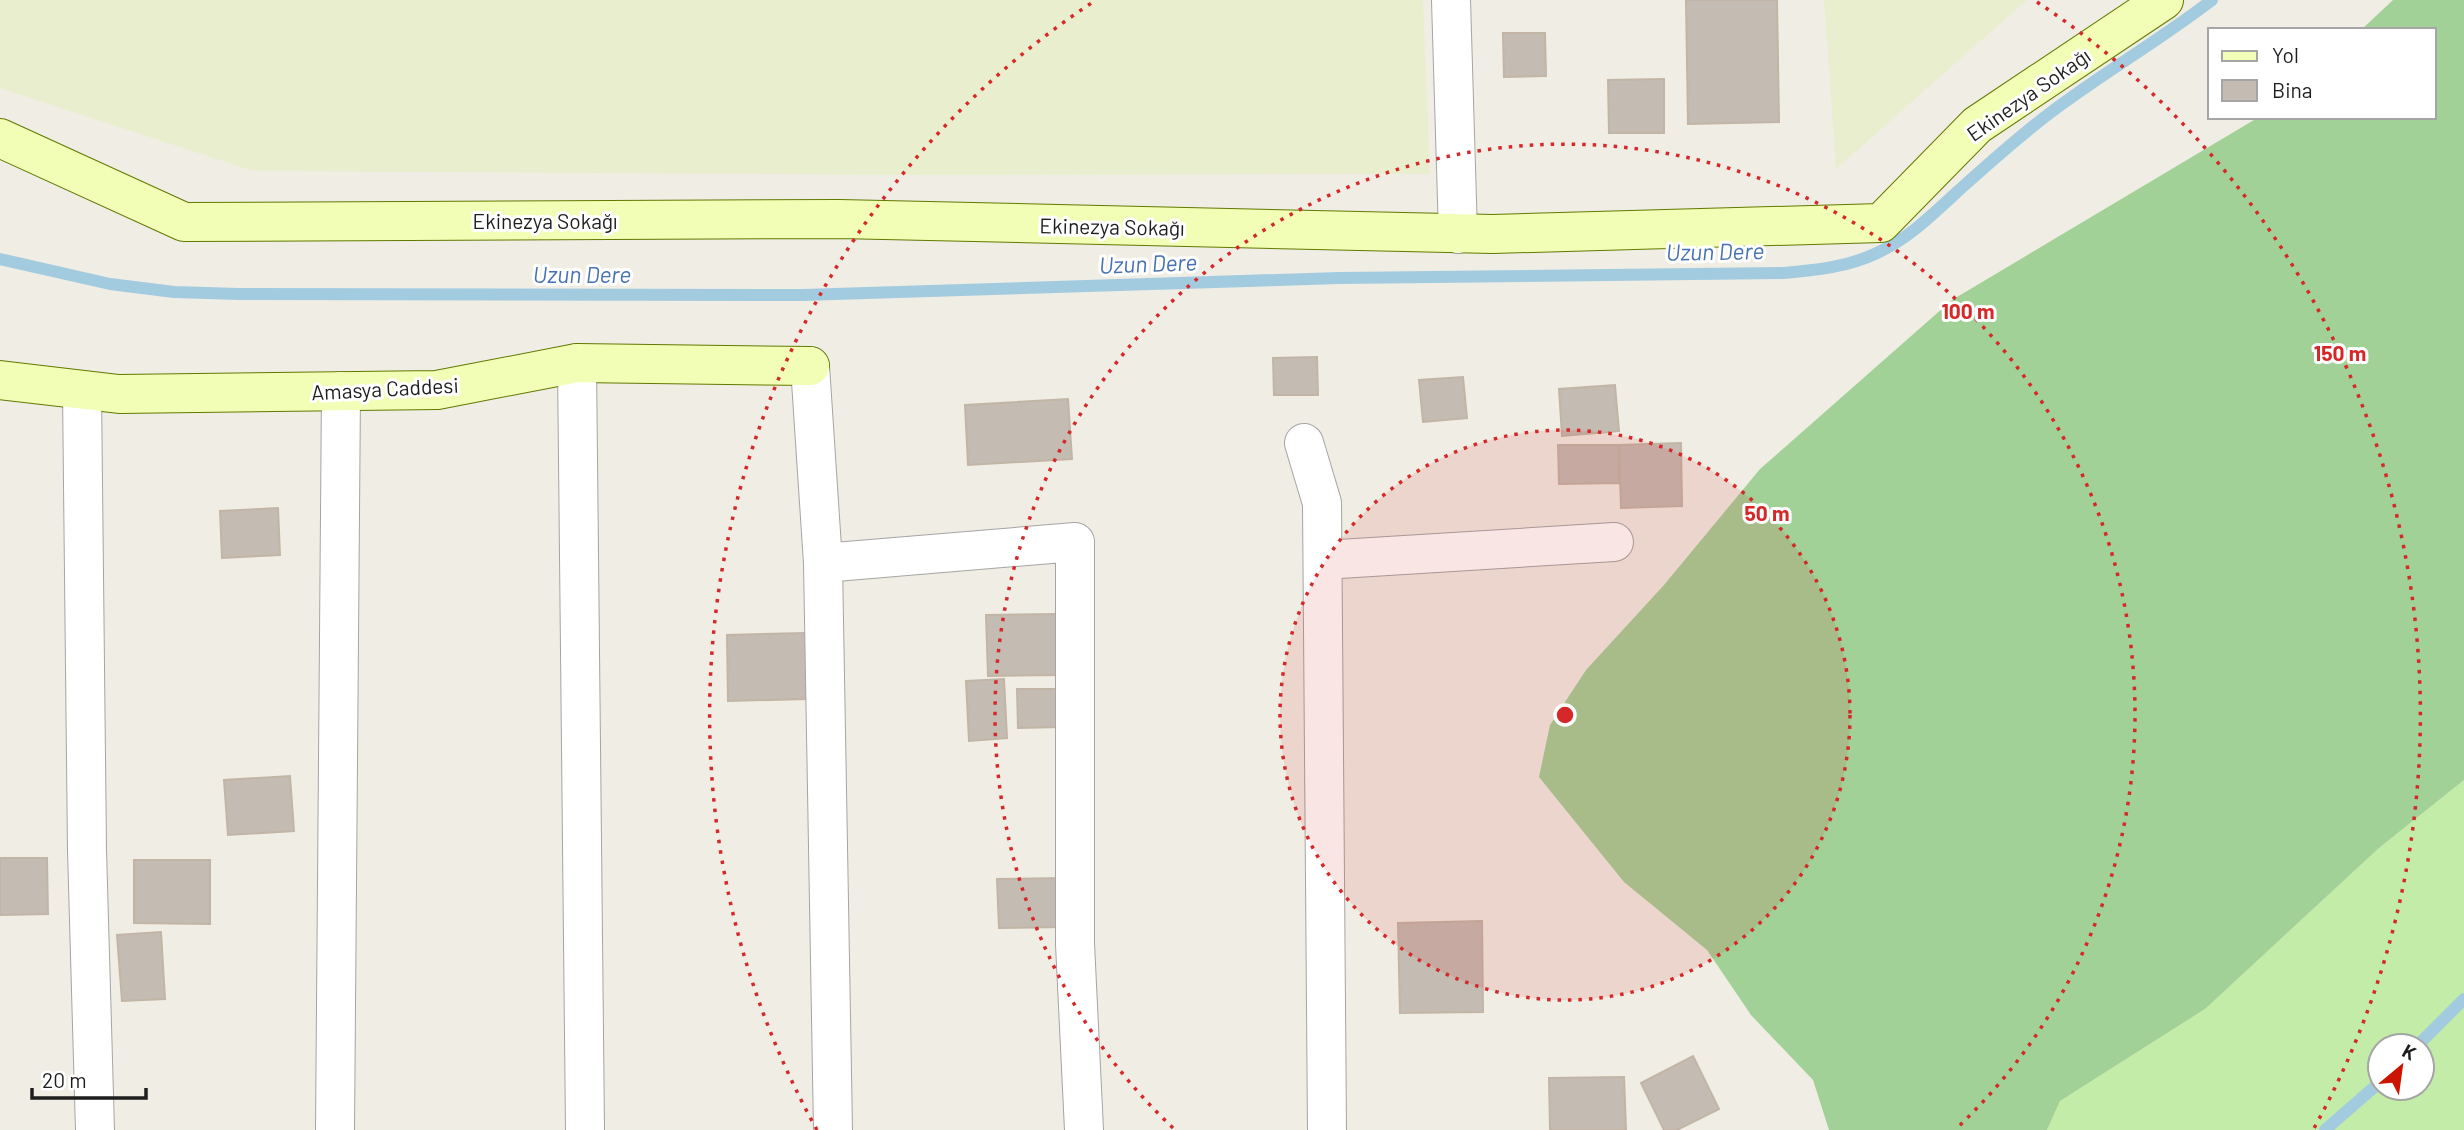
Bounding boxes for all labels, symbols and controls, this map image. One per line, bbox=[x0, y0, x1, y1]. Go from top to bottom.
legend bbox=[2208, 28, 2436, 119]
street label: Ekinezya Sokağı bbox=[1961, 42, 2095, 146]
text: Yol bbox=[2272, 42, 2299, 67]
text: Bina bbox=[2272, 77, 2313, 102]
street label: Ekinezya Sokağı bbox=[472, 208, 618, 233]
street label: Ekinezya Sokağı bbox=[1039, 212, 1185, 240]
water label: Uzun Dere bbox=[1666, 236, 1764, 266]
water label: Uzun Dere bbox=[1098, 247, 1198, 279]
water label: Uzun Dere bbox=[533, 260, 631, 288]
text: 100 m bbox=[1941, 298, 1995, 323]
text: 150 m bbox=[2314, 340, 2366, 365]
street label: Amasya Caddesi bbox=[311, 372, 459, 404]
text: 50 m bbox=[1744, 500, 1790, 525]
centre of rings bbox=[1553, 703, 1577, 727]
north arrow bbox=[2366, 1032, 2436, 1102]
text: K bbox=[2399, 1039, 2420, 1065]
scale bar bbox=[32, 1056, 145, 1100]
text: 20 m bbox=[42, 1067, 87, 1092]

